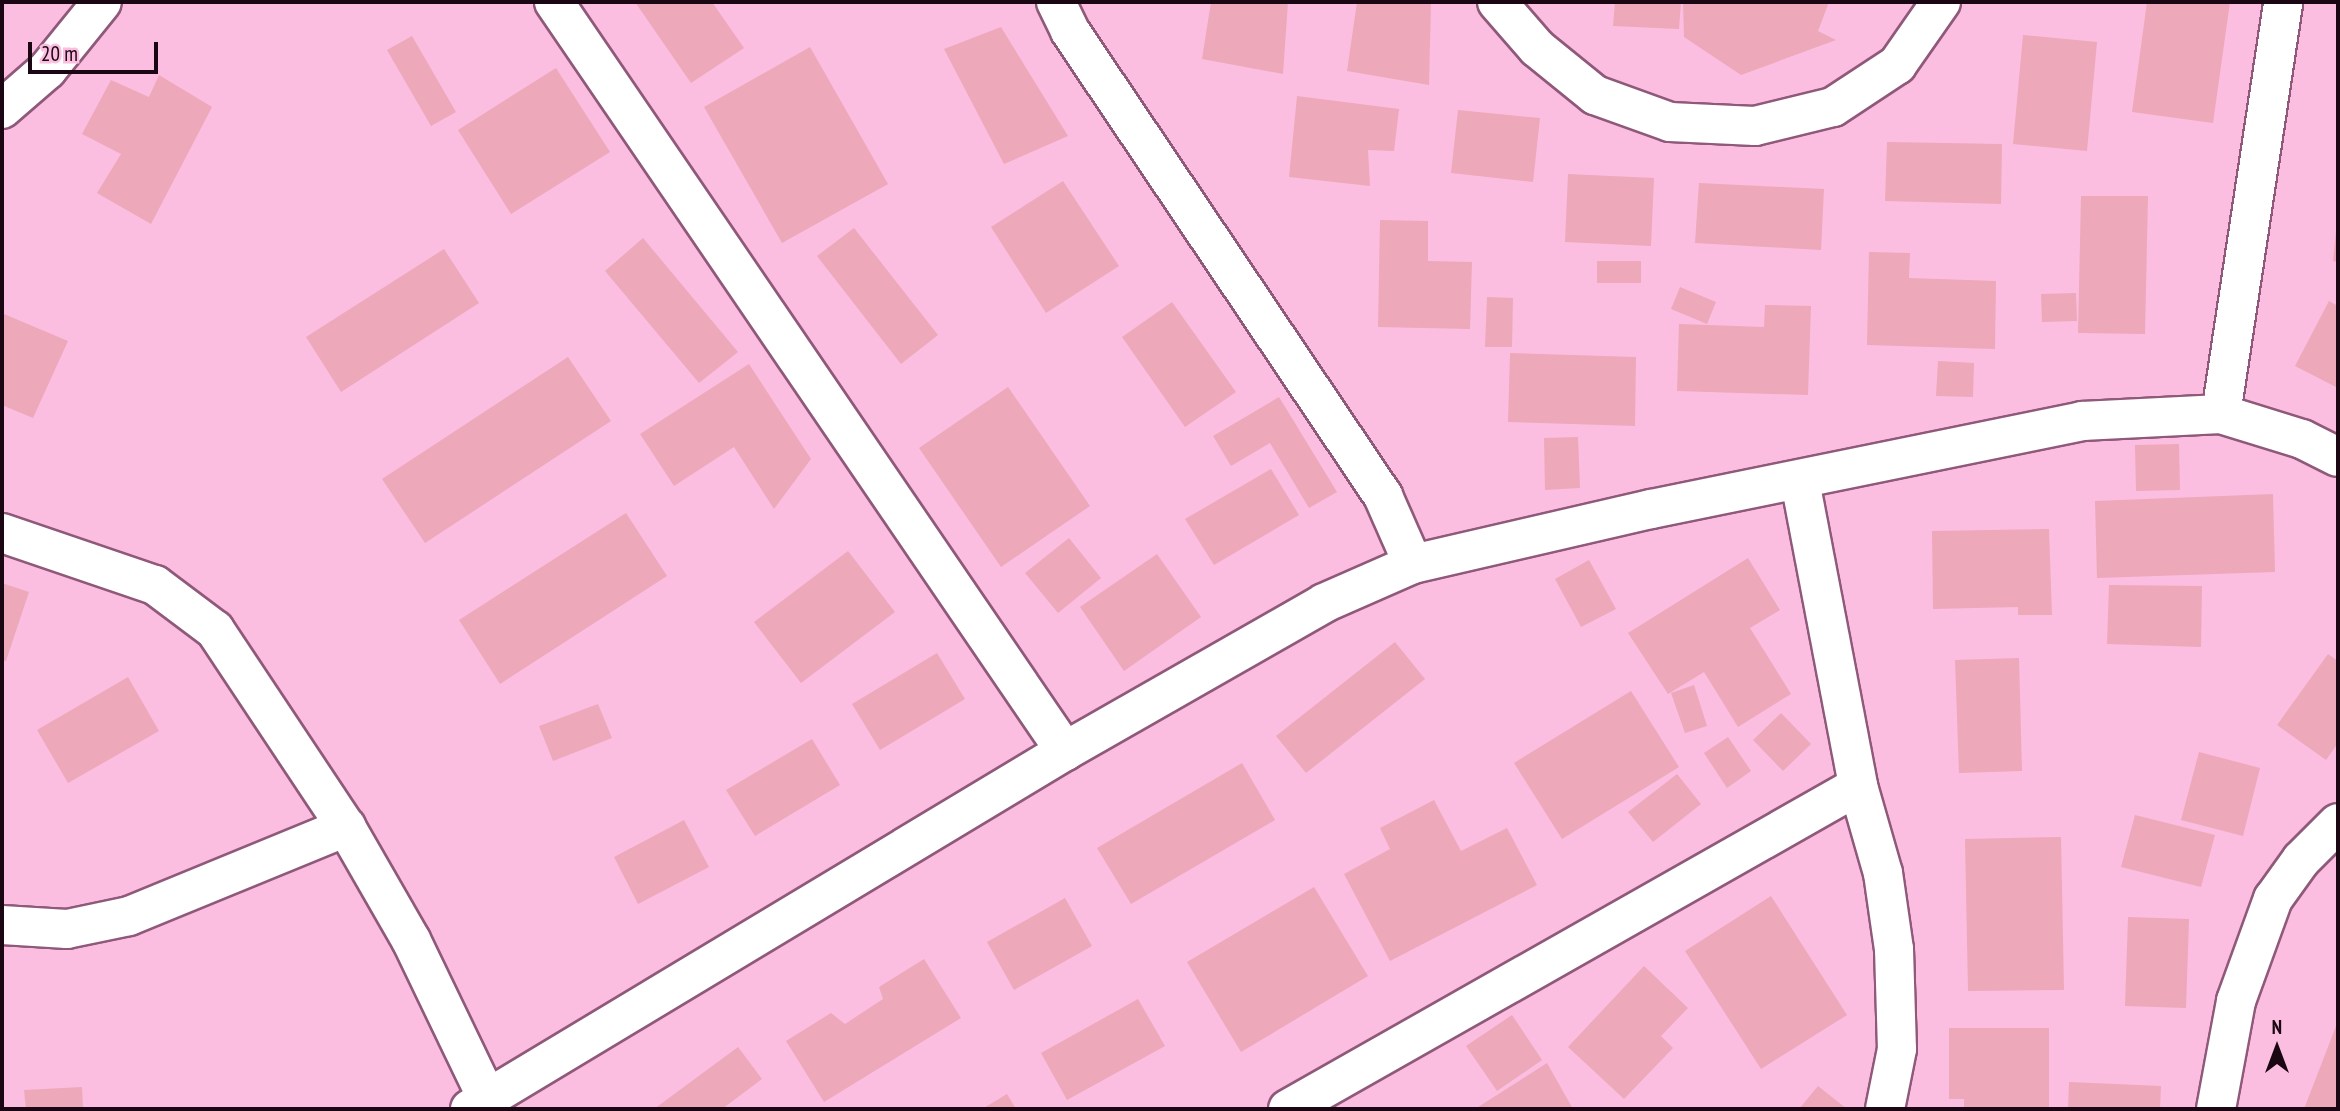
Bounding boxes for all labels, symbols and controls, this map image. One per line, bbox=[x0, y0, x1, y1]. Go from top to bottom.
scale bar bbox=[32, 28, 161, 72]
text: 20 m bbox=[41, 40, 78, 67]
north arrow bbox=[2242, 1013, 2312, 1083]
text: N bbox=[2272, 1015, 2282, 1039]

